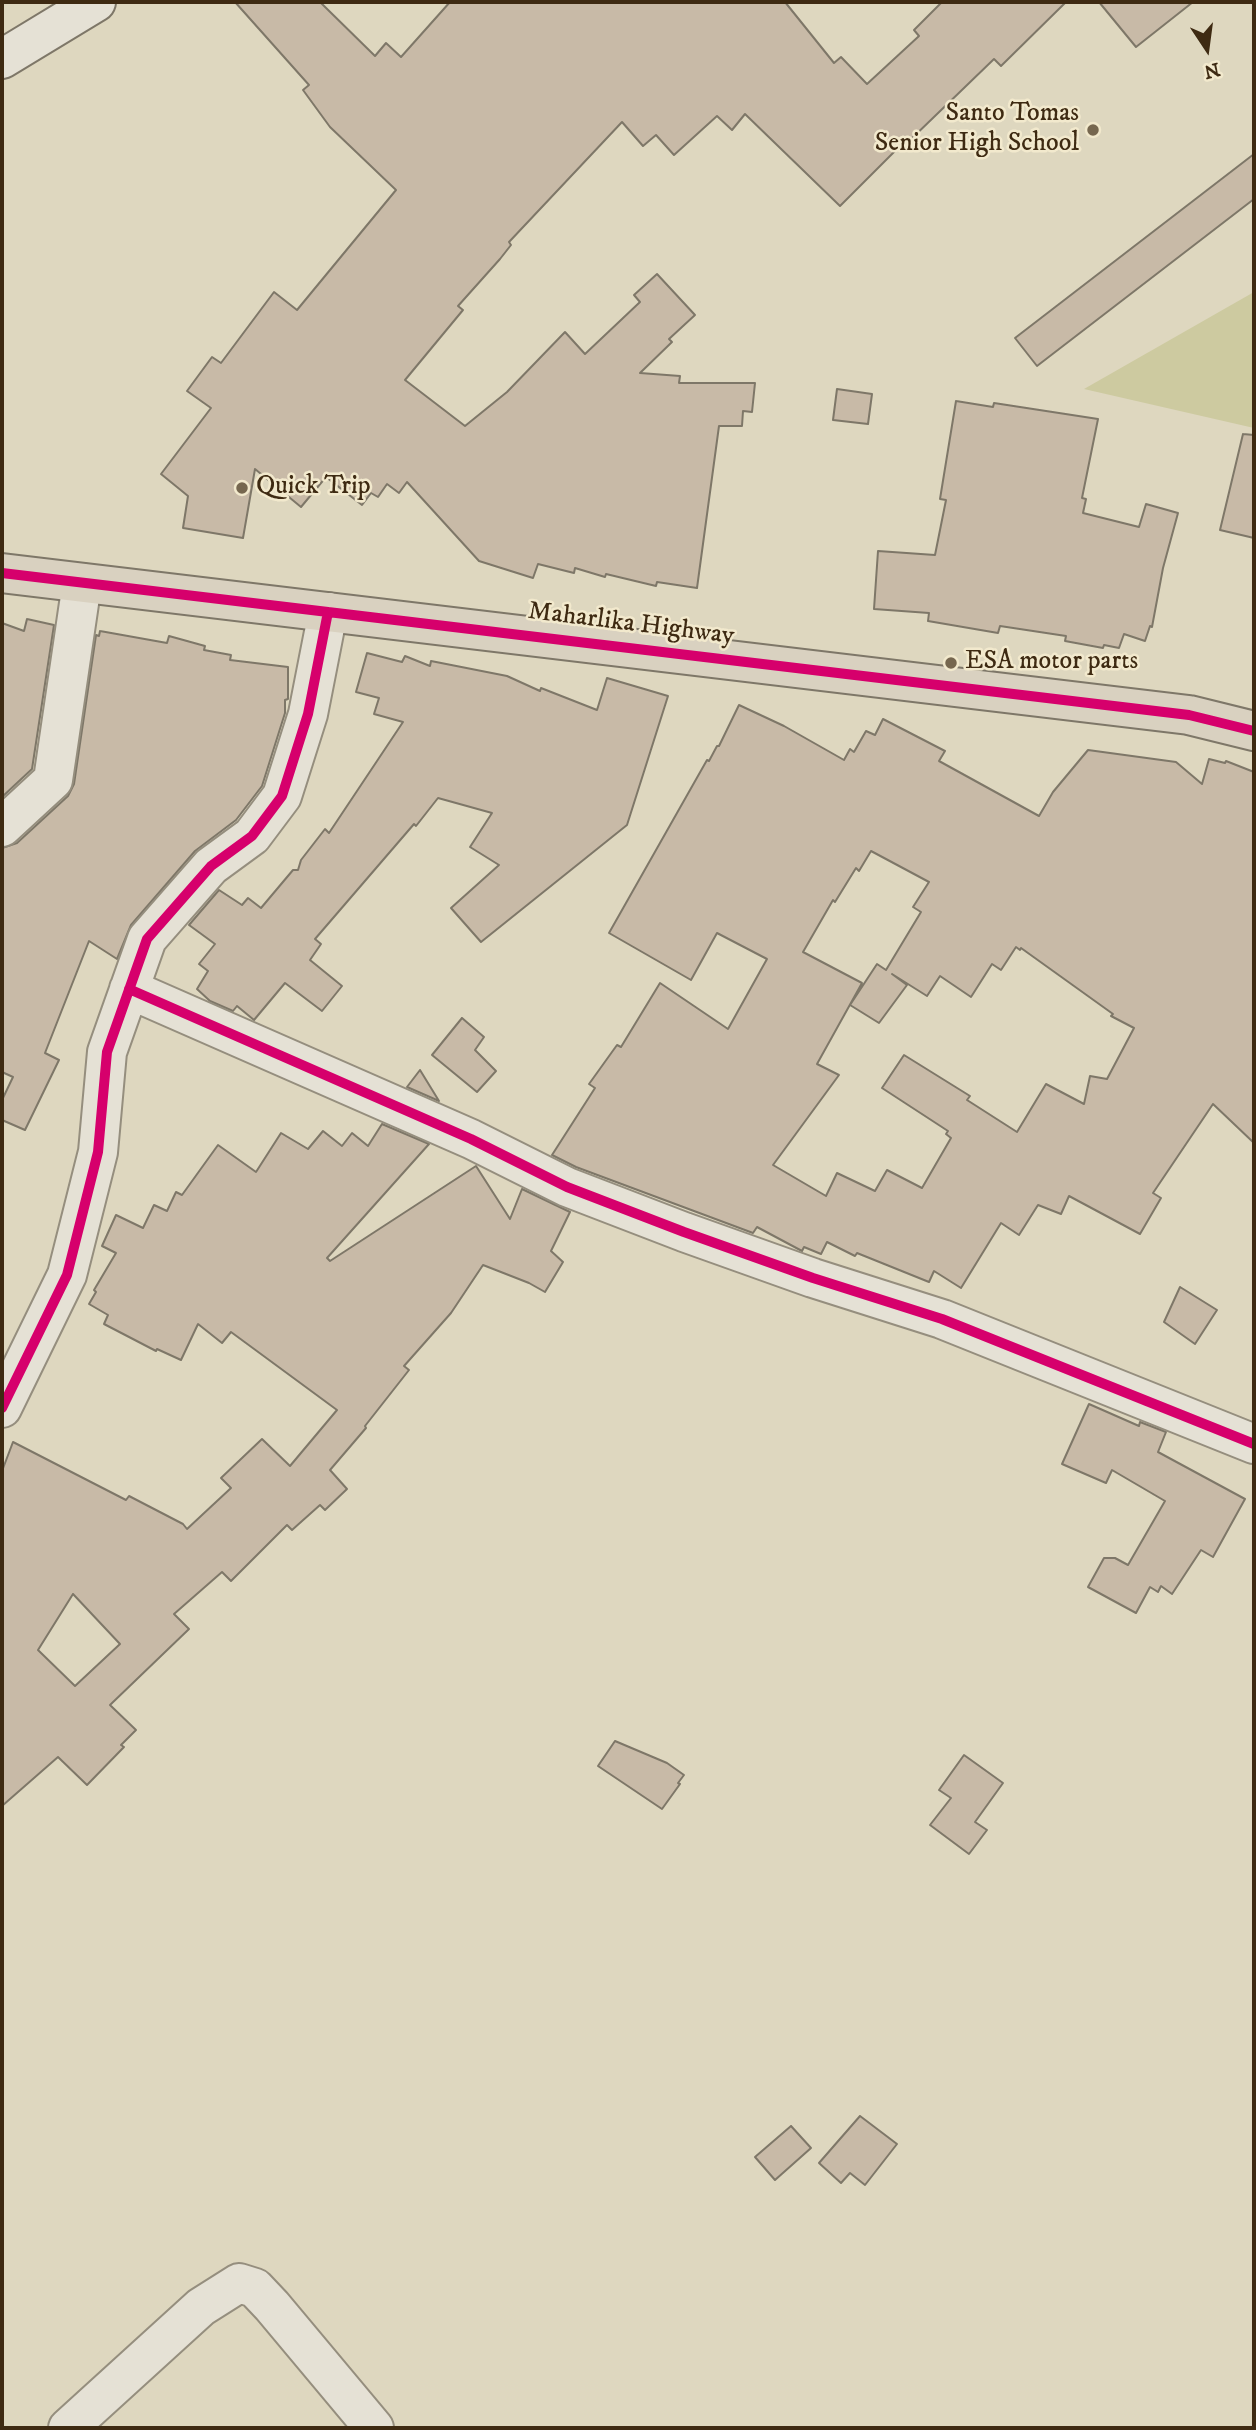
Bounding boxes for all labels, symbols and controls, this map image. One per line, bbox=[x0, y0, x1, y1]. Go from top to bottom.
north arrow bbox=[1172, 14, 1242, 84]
text: N bbox=[1202, 57, 1222, 83]
place label: Santo Tomas Senior High School bbox=[875, 99, 1079, 160]
marker: Santo Tomas Senior High School bbox=[1085, 122, 1101, 138]
place label: Quick Trip bbox=[256, 472, 371, 504]
marker: Quick Trip bbox=[234, 480, 250, 496]
street label: Maharlika Highway bbox=[526, 597, 736, 653]
place label: ESA motor parts bbox=[965, 647, 1138, 679]
marker: ESA motor parts bbox=[943, 655, 959, 671]

